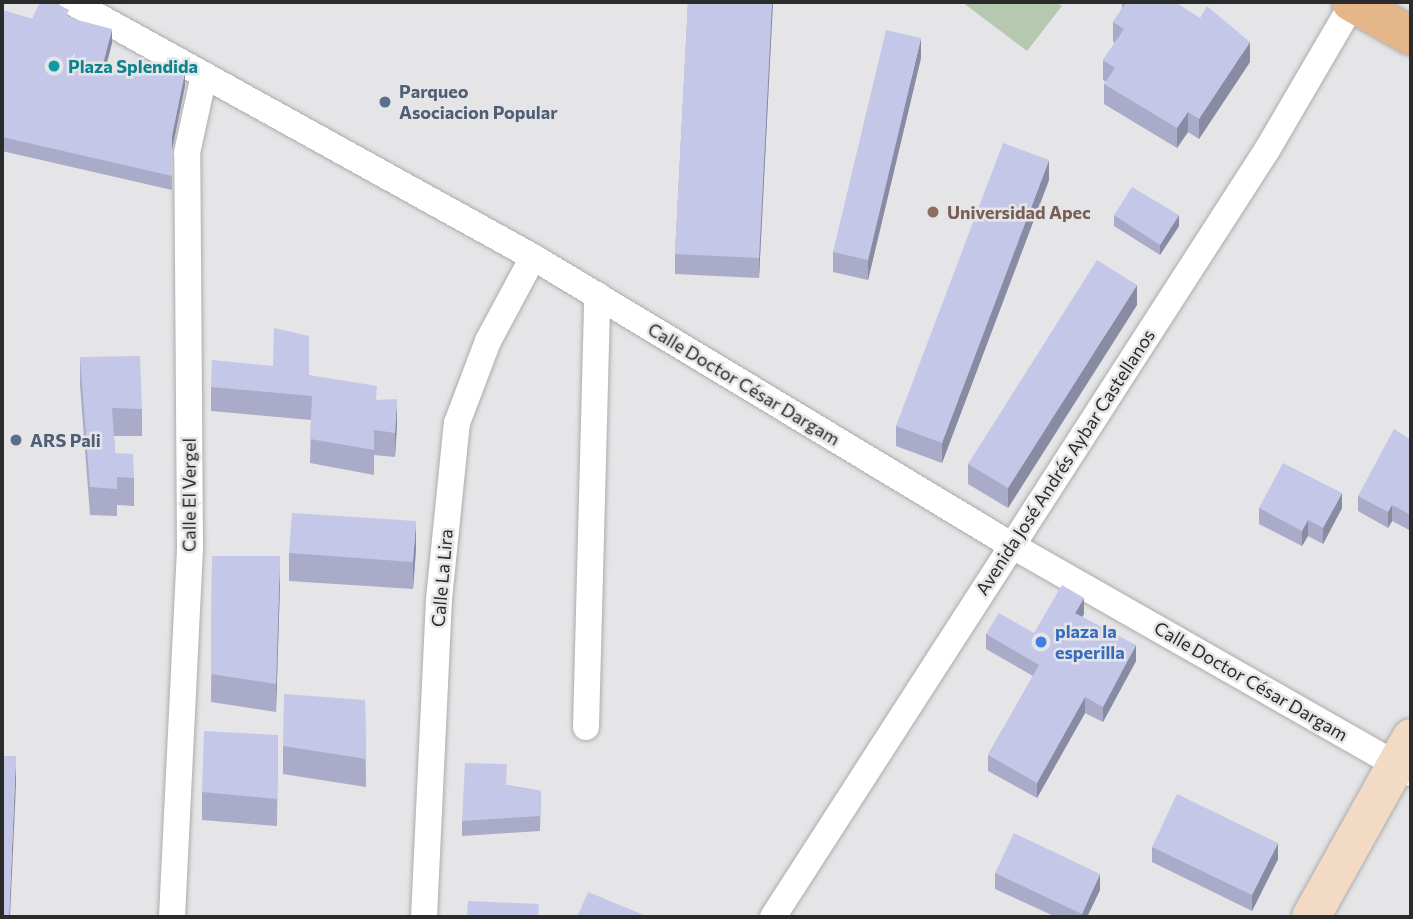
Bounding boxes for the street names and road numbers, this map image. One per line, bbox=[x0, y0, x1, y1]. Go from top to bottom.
street label: Calle Doctor César Dargam bbox=[644, 318, 844, 450]
street label: Avenida José Andrés Aybar Castellanos bbox=[971, 325, 1159, 599]
street label: Calle El Vergel bbox=[178, 438, 200, 552]
street label: Calle La Lira bbox=[427, 528, 457, 628]
street label: Calle Doctor César Dargam bbox=[1150, 617, 1352, 745]

